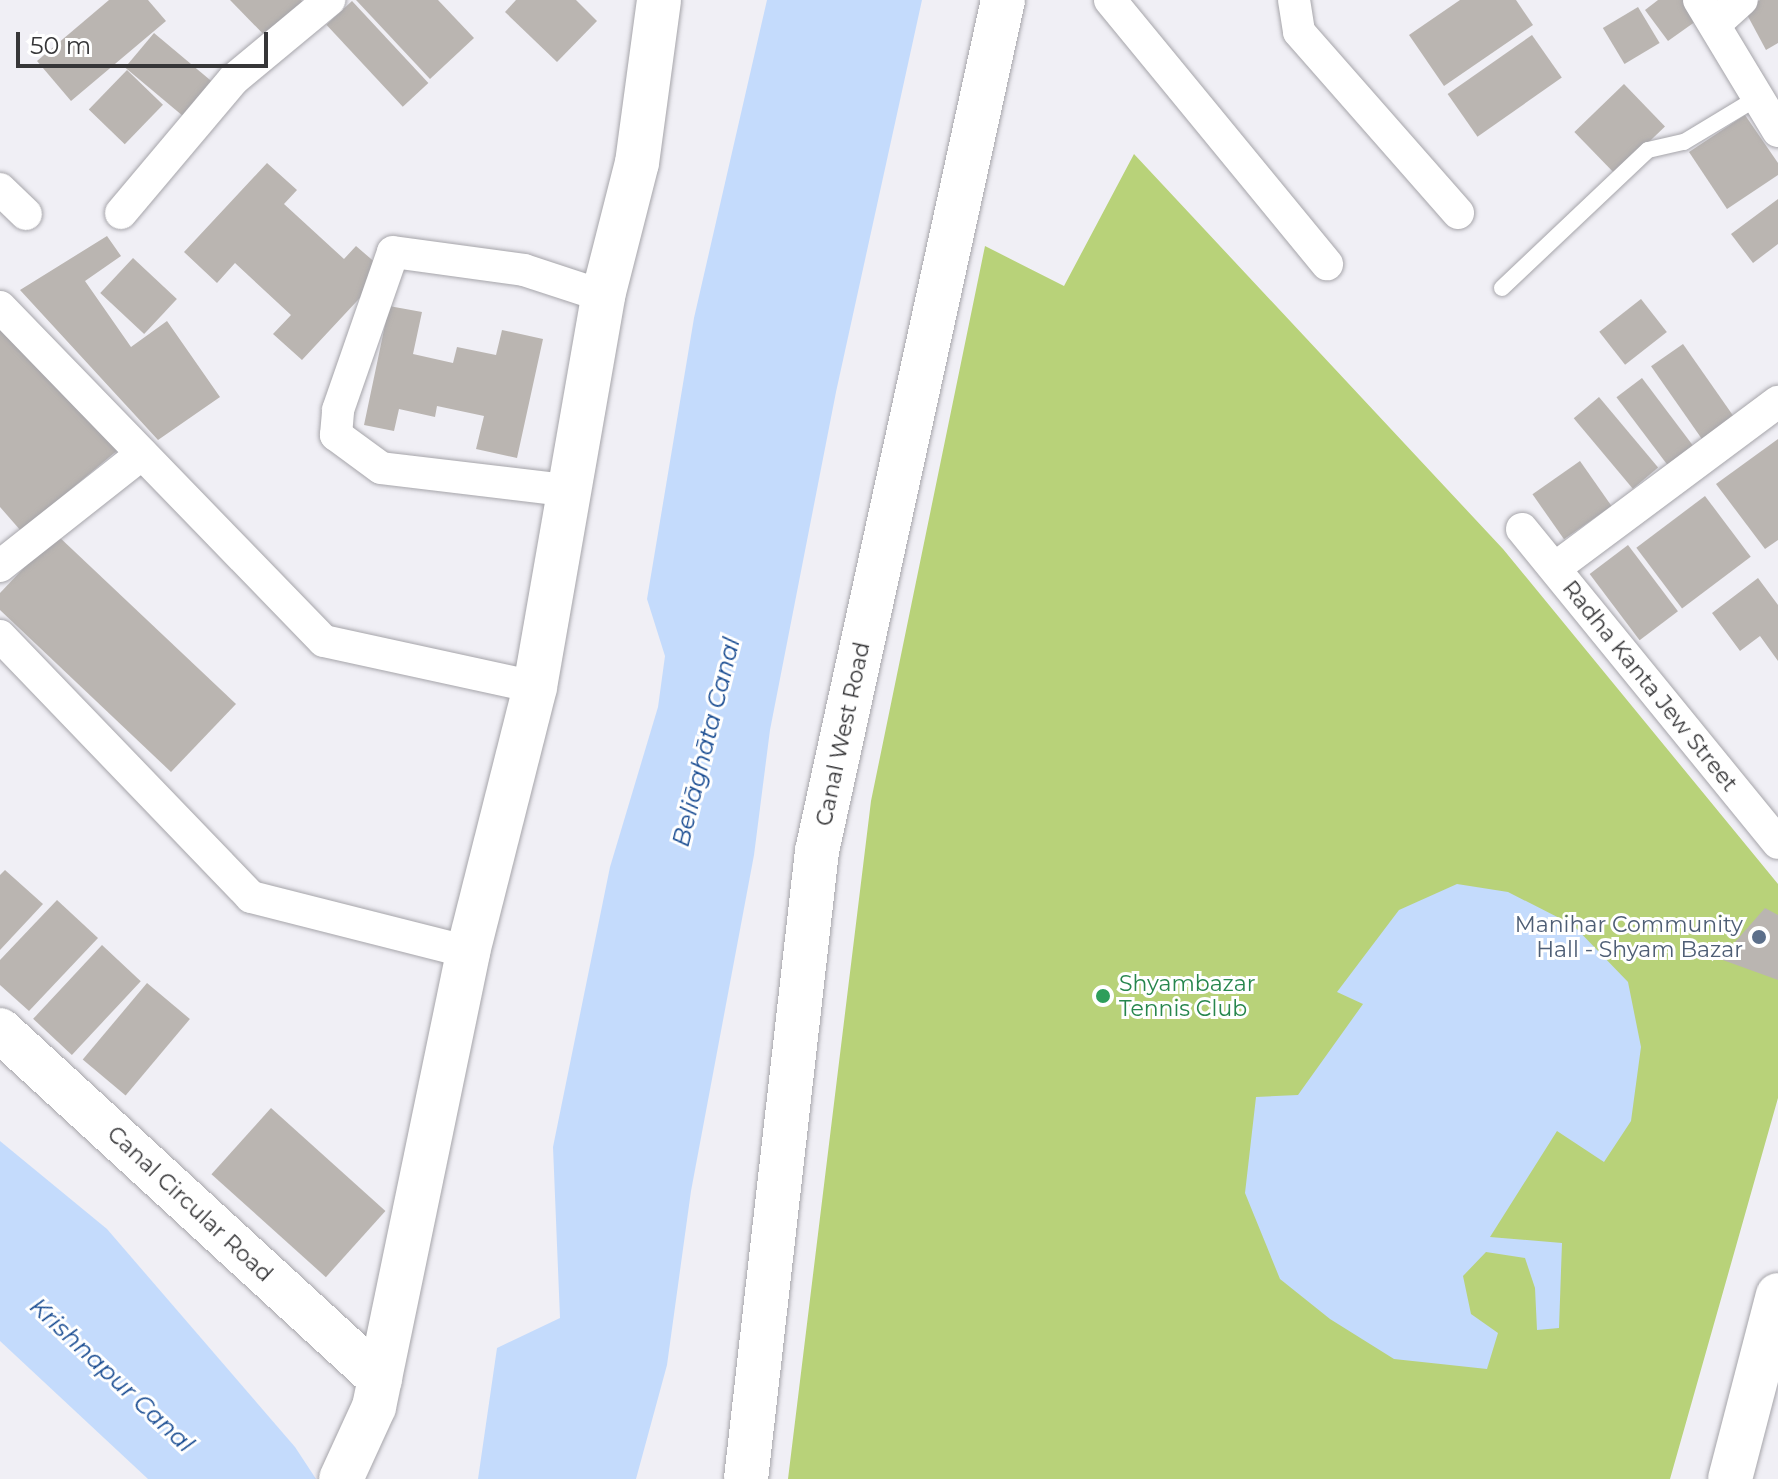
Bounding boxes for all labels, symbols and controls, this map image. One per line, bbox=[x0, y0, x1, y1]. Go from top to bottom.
scale bar bbox=[20, 16, 272, 66]
text: 50 m bbox=[30, 31, 91, 60]
street label: Radha Kanta Jew Street bbox=[1557, 575, 1743, 797]
water label: Beliāghāta Canal bbox=[666, 634, 746, 850]
street label: Canal West Road bbox=[811, 640, 875, 828]
place label: Manihar Community Hall - Shyam Bazar bbox=[1515, 911, 1743, 962]
marker: Manihar Community Hall - Shyam Bazar bbox=[1750, 928, 1768, 946]
place label: Shyambazar Tennis Club bbox=[1119, 970, 1256, 1022]
marker: Shyambazar Tennis Club bbox=[1094, 987, 1112, 1005]
street label: Canal Circular Road bbox=[102, 1121, 278, 1287]
water label: Krishnapur Canal bbox=[24, 1292, 200, 1458]

